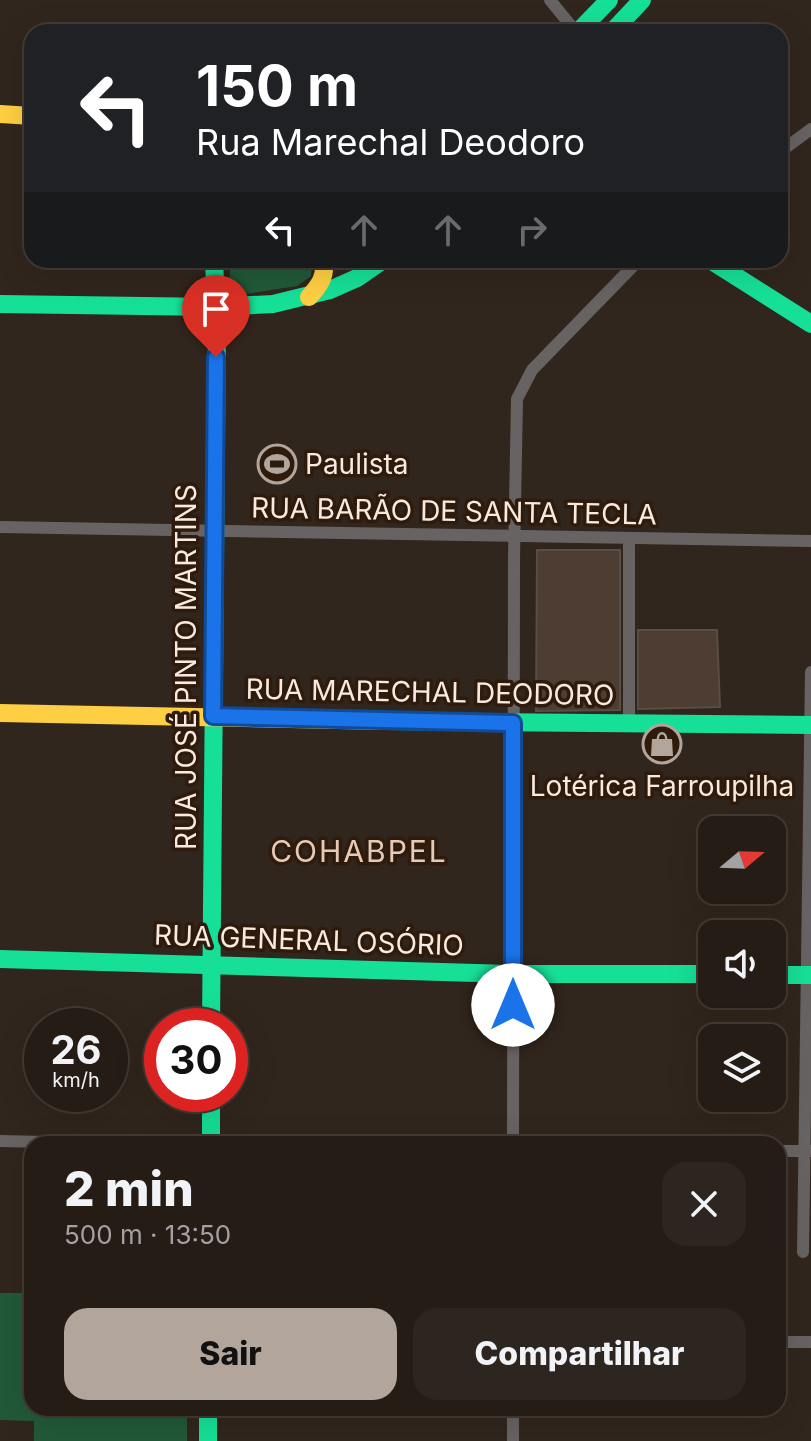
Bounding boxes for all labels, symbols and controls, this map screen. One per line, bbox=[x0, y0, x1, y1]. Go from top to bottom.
text: 150 m bbox=[196, 52, 358, 120]
icon: left bbox=[64, 56, 168, 160]
text: Rua Marechal Deodoro bbox=[196, 120, 585, 164]
icon: left bbox=[258, 208, 302, 252]
icon: ahead bbox=[342, 208, 386, 252]
icon: ahead bbox=[426, 208, 470, 252]
icon: right bbox=[510, 208, 554, 252]
pin bbox=[182, 275, 250, 357]
icon: arrive bbox=[194, 287, 238, 331]
sports icon: Paulista bbox=[256, 443, 298, 485]
place label: Paulista bbox=[305, 447, 409, 481]
street label: RUA JOSÉ PINTO MARTINS bbox=[168, 484, 203, 850]
street label: RUA BARÃO DE SANTA TECLA bbox=[251, 490, 657, 532]
street label: RUA MARECHAL DEODORO bbox=[245, 672, 615, 712]
shop icon: Lotérica Farroupilha bbox=[641, 723, 683, 765]
place label: Lotérica Farroupilha bbox=[530, 769, 794, 803]
north arrow bbox=[698, 816, 786, 904]
map controls bbox=[698, 816, 786, 1112]
district label: COHABPEL bbox=[270, 833, 448, 869]
street label: RUA GENERAL OSÓRIO bbox=[154, 918, 464, 962]
button: sound bbox=[698, 920, 786, 1008]
position arrow bbox=[471, 963, 555, 1047]
speed limit sign: 30 bbox=[144, 1008, 248, 1112]
button: layers bbox=[698, 1024, 786, 1112]
text: 26 bbox=[50, 1025, 102, 1074]
text: km/h bbox=[52, 1068, 100, 1092]
text: 2 min bbox=[64, 1159, 194, 1218]
button: close bbox=[662, 1162, 746, 1246]
text: 500 m · 13:50 bbox=[64, 1219, 231, 1250]
button: Sair bbox=[64, 1308, 397, 1400]
button: Compartilhar bbox=[413, 1308, 746, 1400]

